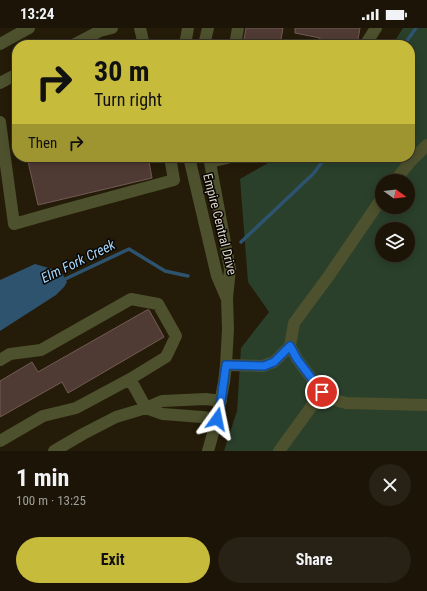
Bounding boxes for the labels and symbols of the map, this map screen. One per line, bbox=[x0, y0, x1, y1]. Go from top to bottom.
street label: Empire Central Drive bbox=[200, 172, 240, 276]
north arrow bbox=[375, 174, 415, 214]
water label: Elm Fork Creek bbox=[38, 236, 118, 286]
pin bbox=[305, 375, 339, 409]
position arrow bbox=[196, 398, 238, 440]

